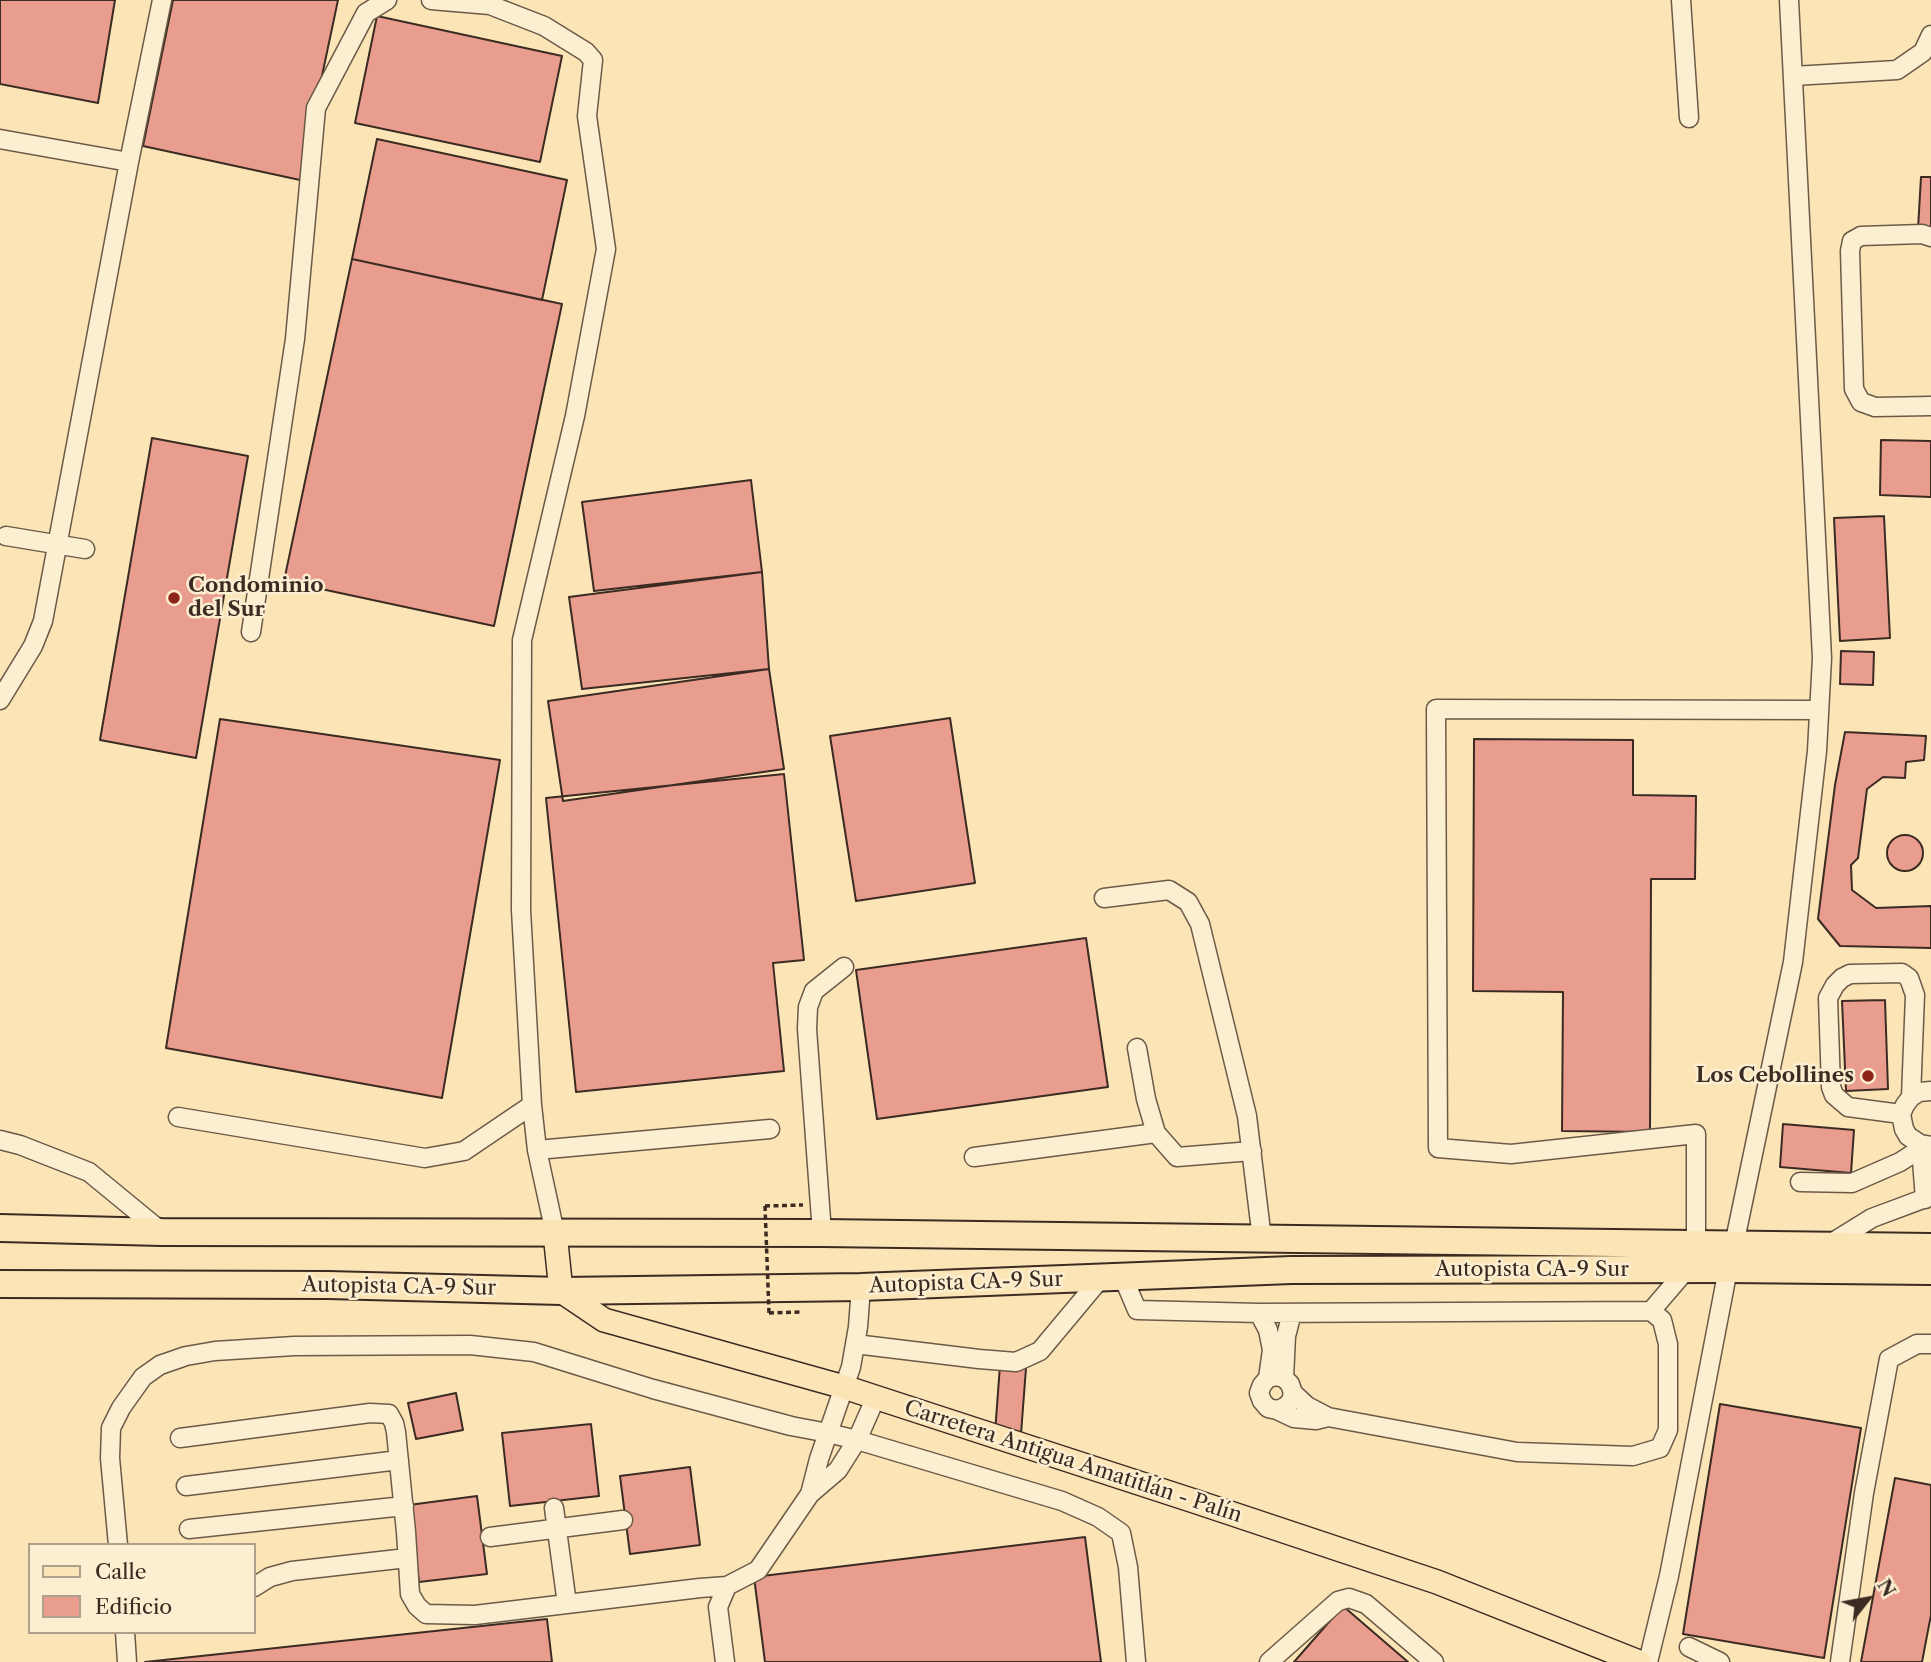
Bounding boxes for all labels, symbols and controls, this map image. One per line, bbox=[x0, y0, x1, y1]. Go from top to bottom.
place label: Condominio del Sur bbox=[188, 573, 324, 623]
marker: Condominio del Sur bbox=[166, 590, 182, 606]
place label: Los Cebollines bbox=[1696, 1063, 1854, 1089]
marker: Los Cebollines bbox=[1860, 1068, 1876, 1084]
street label: Autopista CA-9 Sur bbox=[1435, 1257, 1629, 1283]
street label: Autopista CA-9 Sur bbox=[869, 1267, 1063, 1299]
street label: Autopista CA-9 Sur bbox=[302, 1273, 496, 1301]
street label: Carretera Antigua Amatitlán - Palín bbox=[901, 1395, 1245, 1529]
legend bbox=[28, 1543, 256, 1634]
text: Calle bbox=[95, 1559, 147, 1584]
north arrow bbox=[1833, 1564, 1903, 1634]
text: N bbox=[1872, 1575, 1901, 1601]
text: Edificio bbox=[95, 1594, 172, 1619]

